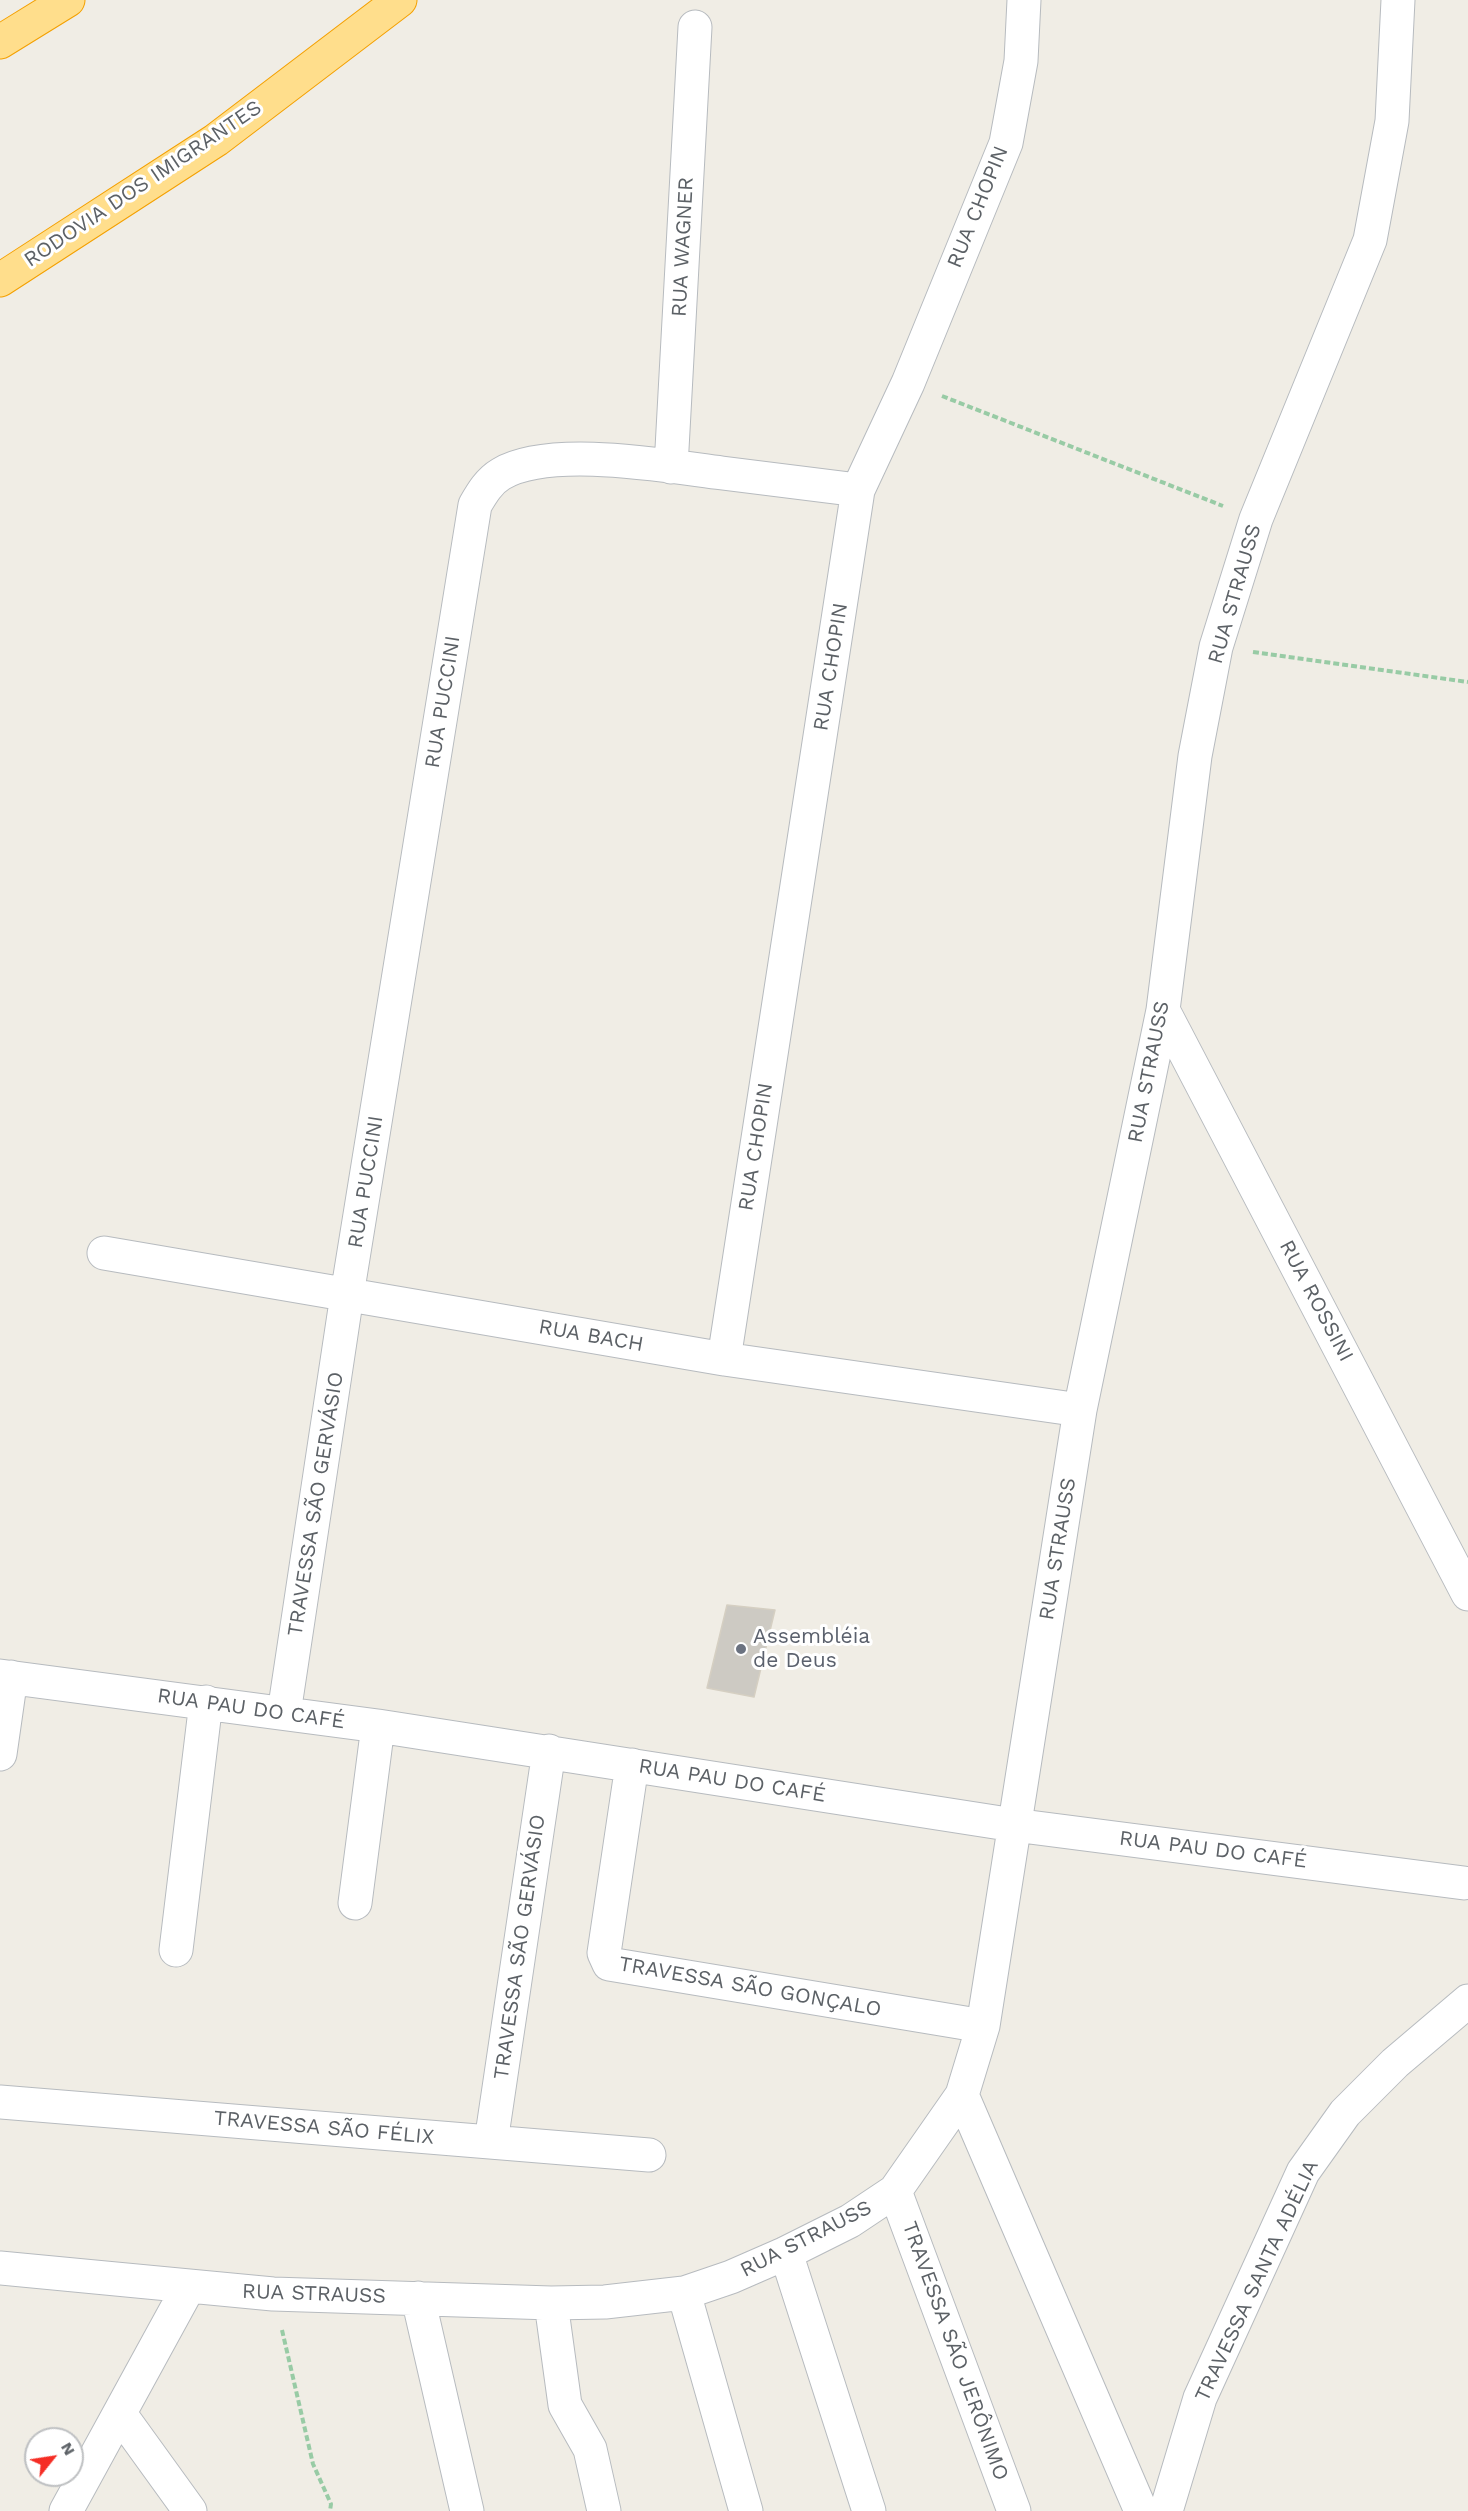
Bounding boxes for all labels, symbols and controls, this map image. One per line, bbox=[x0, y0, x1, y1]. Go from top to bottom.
street label: RODOVIA DOS IMIGRANTES bbox=[20, 95, 266, 273]
street label: RUA CHOPIN bbox=[942, 142, 1014, 272]
street label: RUA WAGNER bbox=[667, 176, 699, 318]
street label: RUA STRAUSS bbox=[1203, 521, 1267, 667]
street label: RUA CHOPIN bbox=[808, 601, 854, 733]
street label: RUA PUCCINI bbox=[420, 634, 466, 770]
street label: RUA STRAUSS bbox=[1123, 999, 1175, 1145]
street label: RUA CHOPIN bbox=[733, 1081, 779, 1213]
street label: RUA PUCCINI bbox=[343, 1114, 389, 1250]
street label: RUA ROSSINI bbox=[1273, 1236, 1359, 1366]
street label: RUA BACH bbox=[537, 1314, 645, 1358]
street label: TRAVESSA SÃO GERVÁSIO bbox=[283, 1370, 349, 1638]
street label: RUA STRAUSS bbox=[1034, 1476, 1082, 1622]
place label: Assembléia de Deus bbox=[753, 1624, 870, 1674]
marker: Assembléia de Deus bbox=[734, 1642, 748, 1656]
street label: RUA PAU DO CAFÉ bbox=[156, 1683, 346, 1735]
street label: RUA PAU DO CAFÉ bbox=[637, 1754, 827, 1808]
street label: TRAVESSA SÃO GERVÁSIO bbox=[489, 1813, 551, 2081]
street label: RUA PAU DO CAFÉ bbox=[1118, 1826, 1308, 1874]
street label: TRAVESSA SÃO GONÇALO bbox=[617, 1952, 883, 2022]
street label: TRAVESSA SÃO FÉLIX bbox=[213, 2106, 435, 2150]
street label: TRAVESSA SANTA ADÉLIA bbox=[1190, 2156, 1324, 2406]
street label: RUA STRAUSS bbox=[736, 2195, 876, 2283]
street label: TRAVESSA SÃO JERÔNIMO bbox=[896, 2218, 1014, 2484]
street label: RUA STRAUSS bbox=[242, 2279, 386, 2309]
north arrow bbox=[24, 2427, 84, 2487]
text: N bbox=[57, 2439, 79, 2459]

